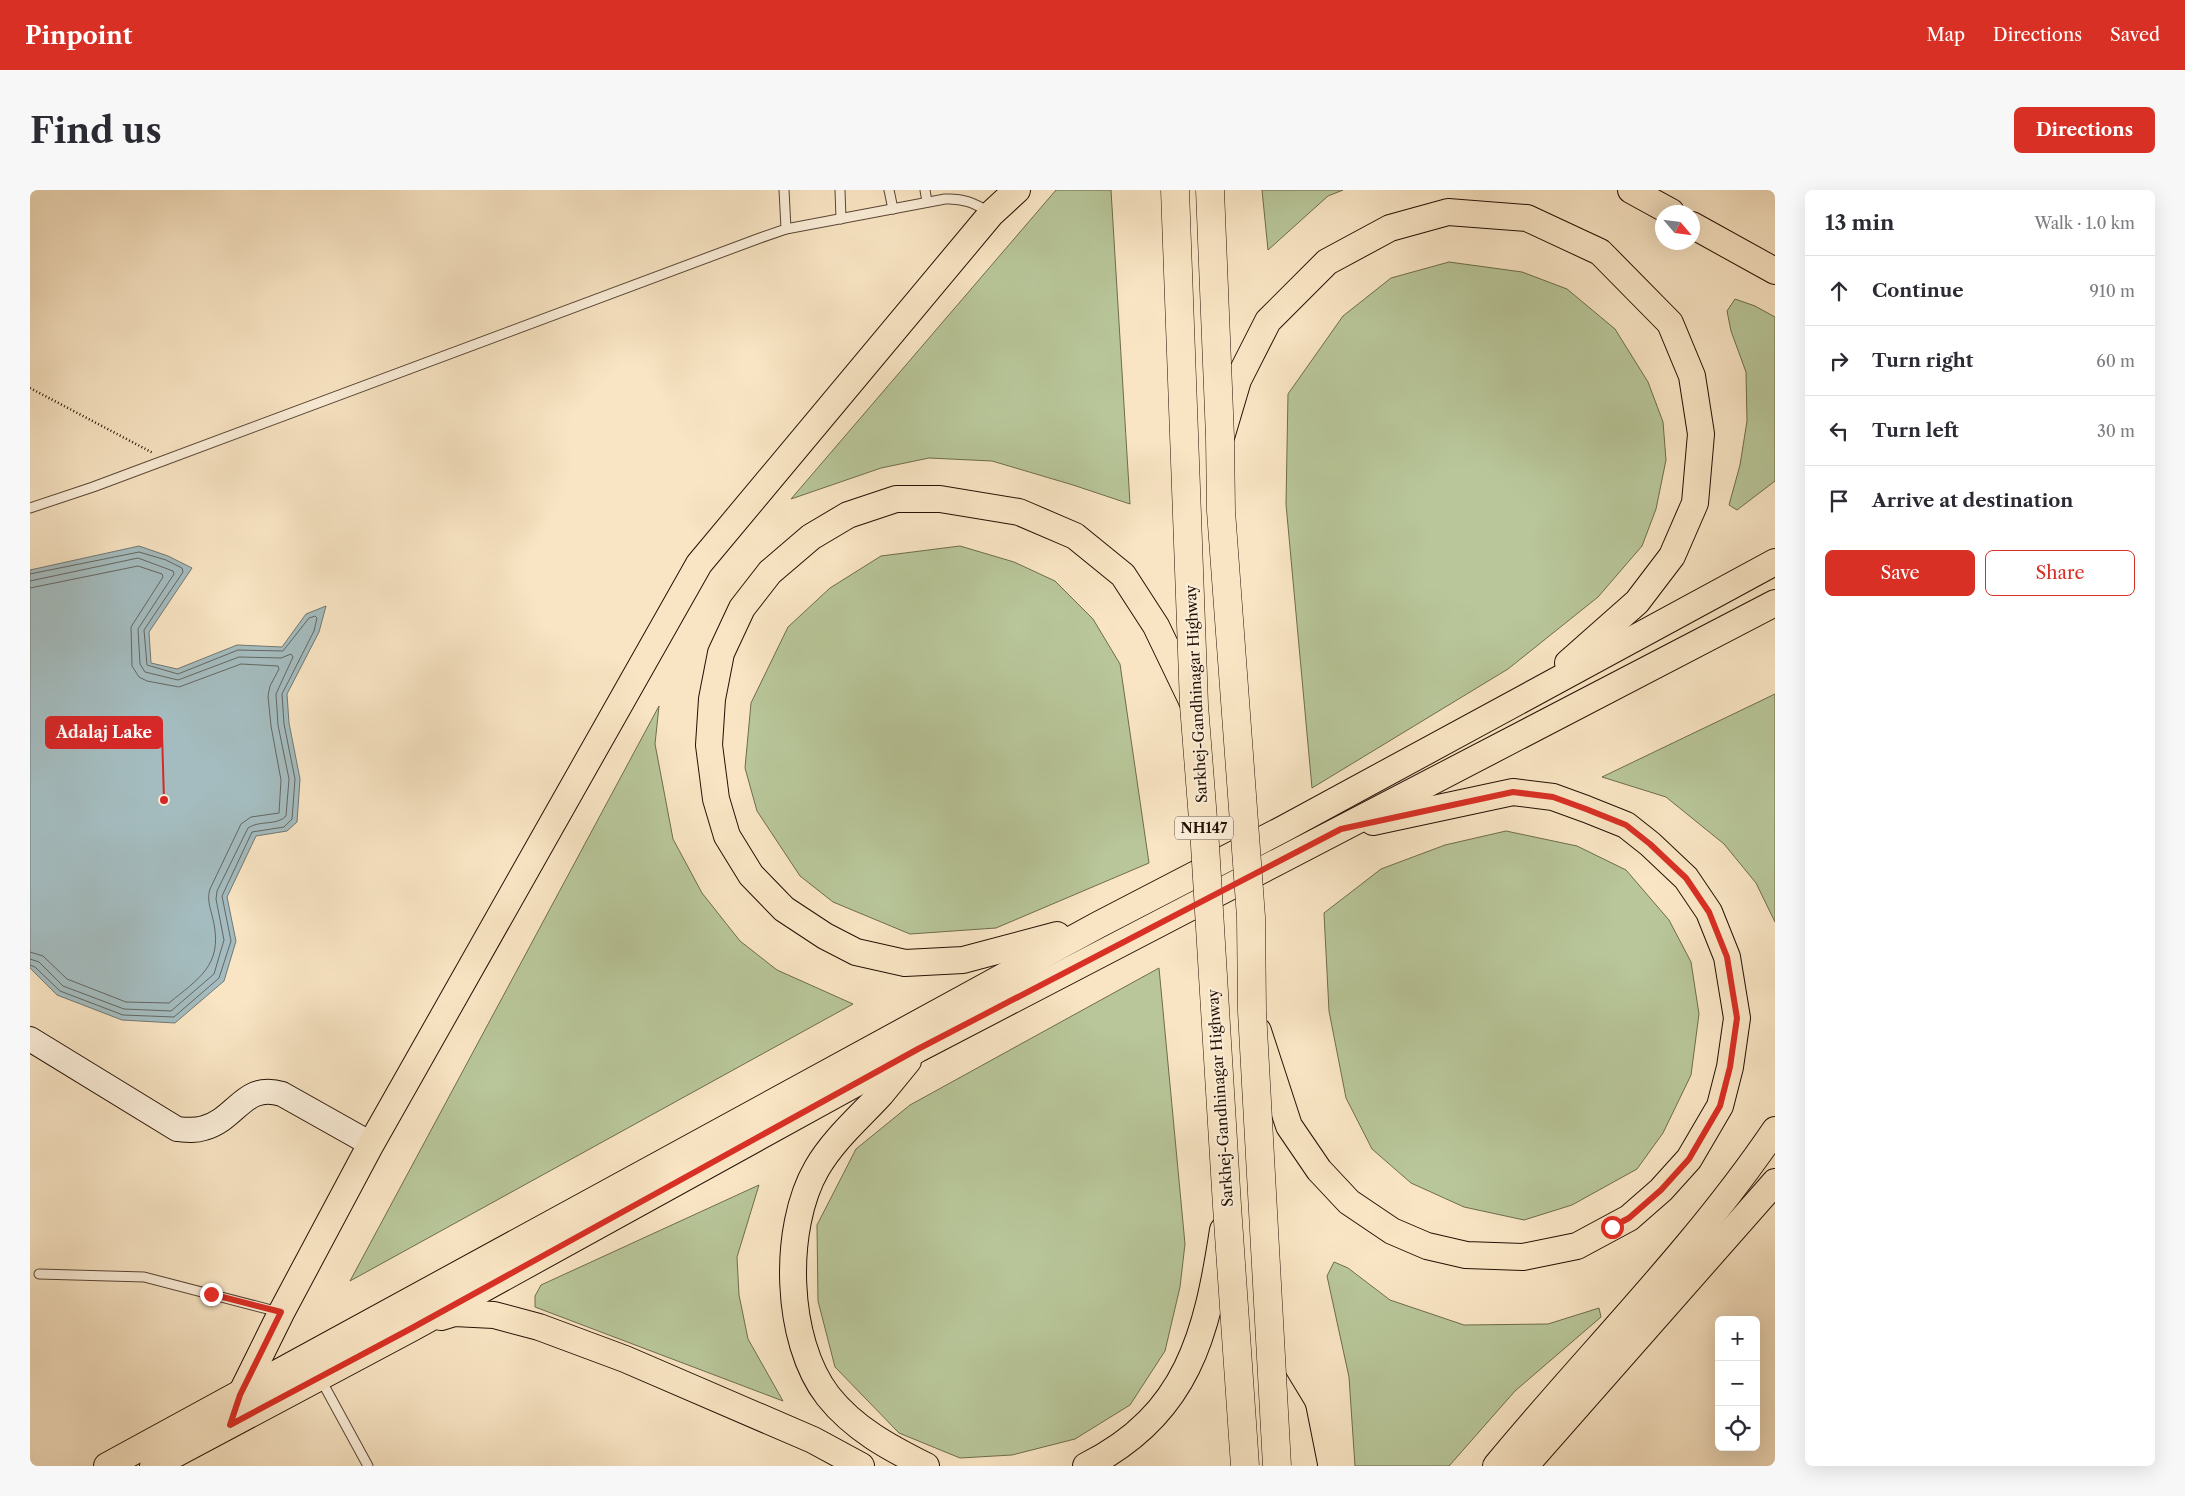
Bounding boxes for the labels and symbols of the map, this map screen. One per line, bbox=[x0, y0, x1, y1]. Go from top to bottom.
north arrow bbox=[1655, 205, 1700, 250]
street label: Sarkhej-Gandhinagar Highway bbox=[1181, 584, 1211, 804]
callout: Adalaj Lake bbox=[46, 717, 162, 748]
text: Adalaj Lake bbox=[55, 722, 153, 742]
road number: NH147 bbox=[1175, 816, 1233, 840]
street label: Sarkhej-Gandhinagar Highway bbox=[1203, 988, 1237, 1208]
route start bbox=[1601, 1216, 1624, 1239]
route end bbox=[200, 1283, 223, 1306]

